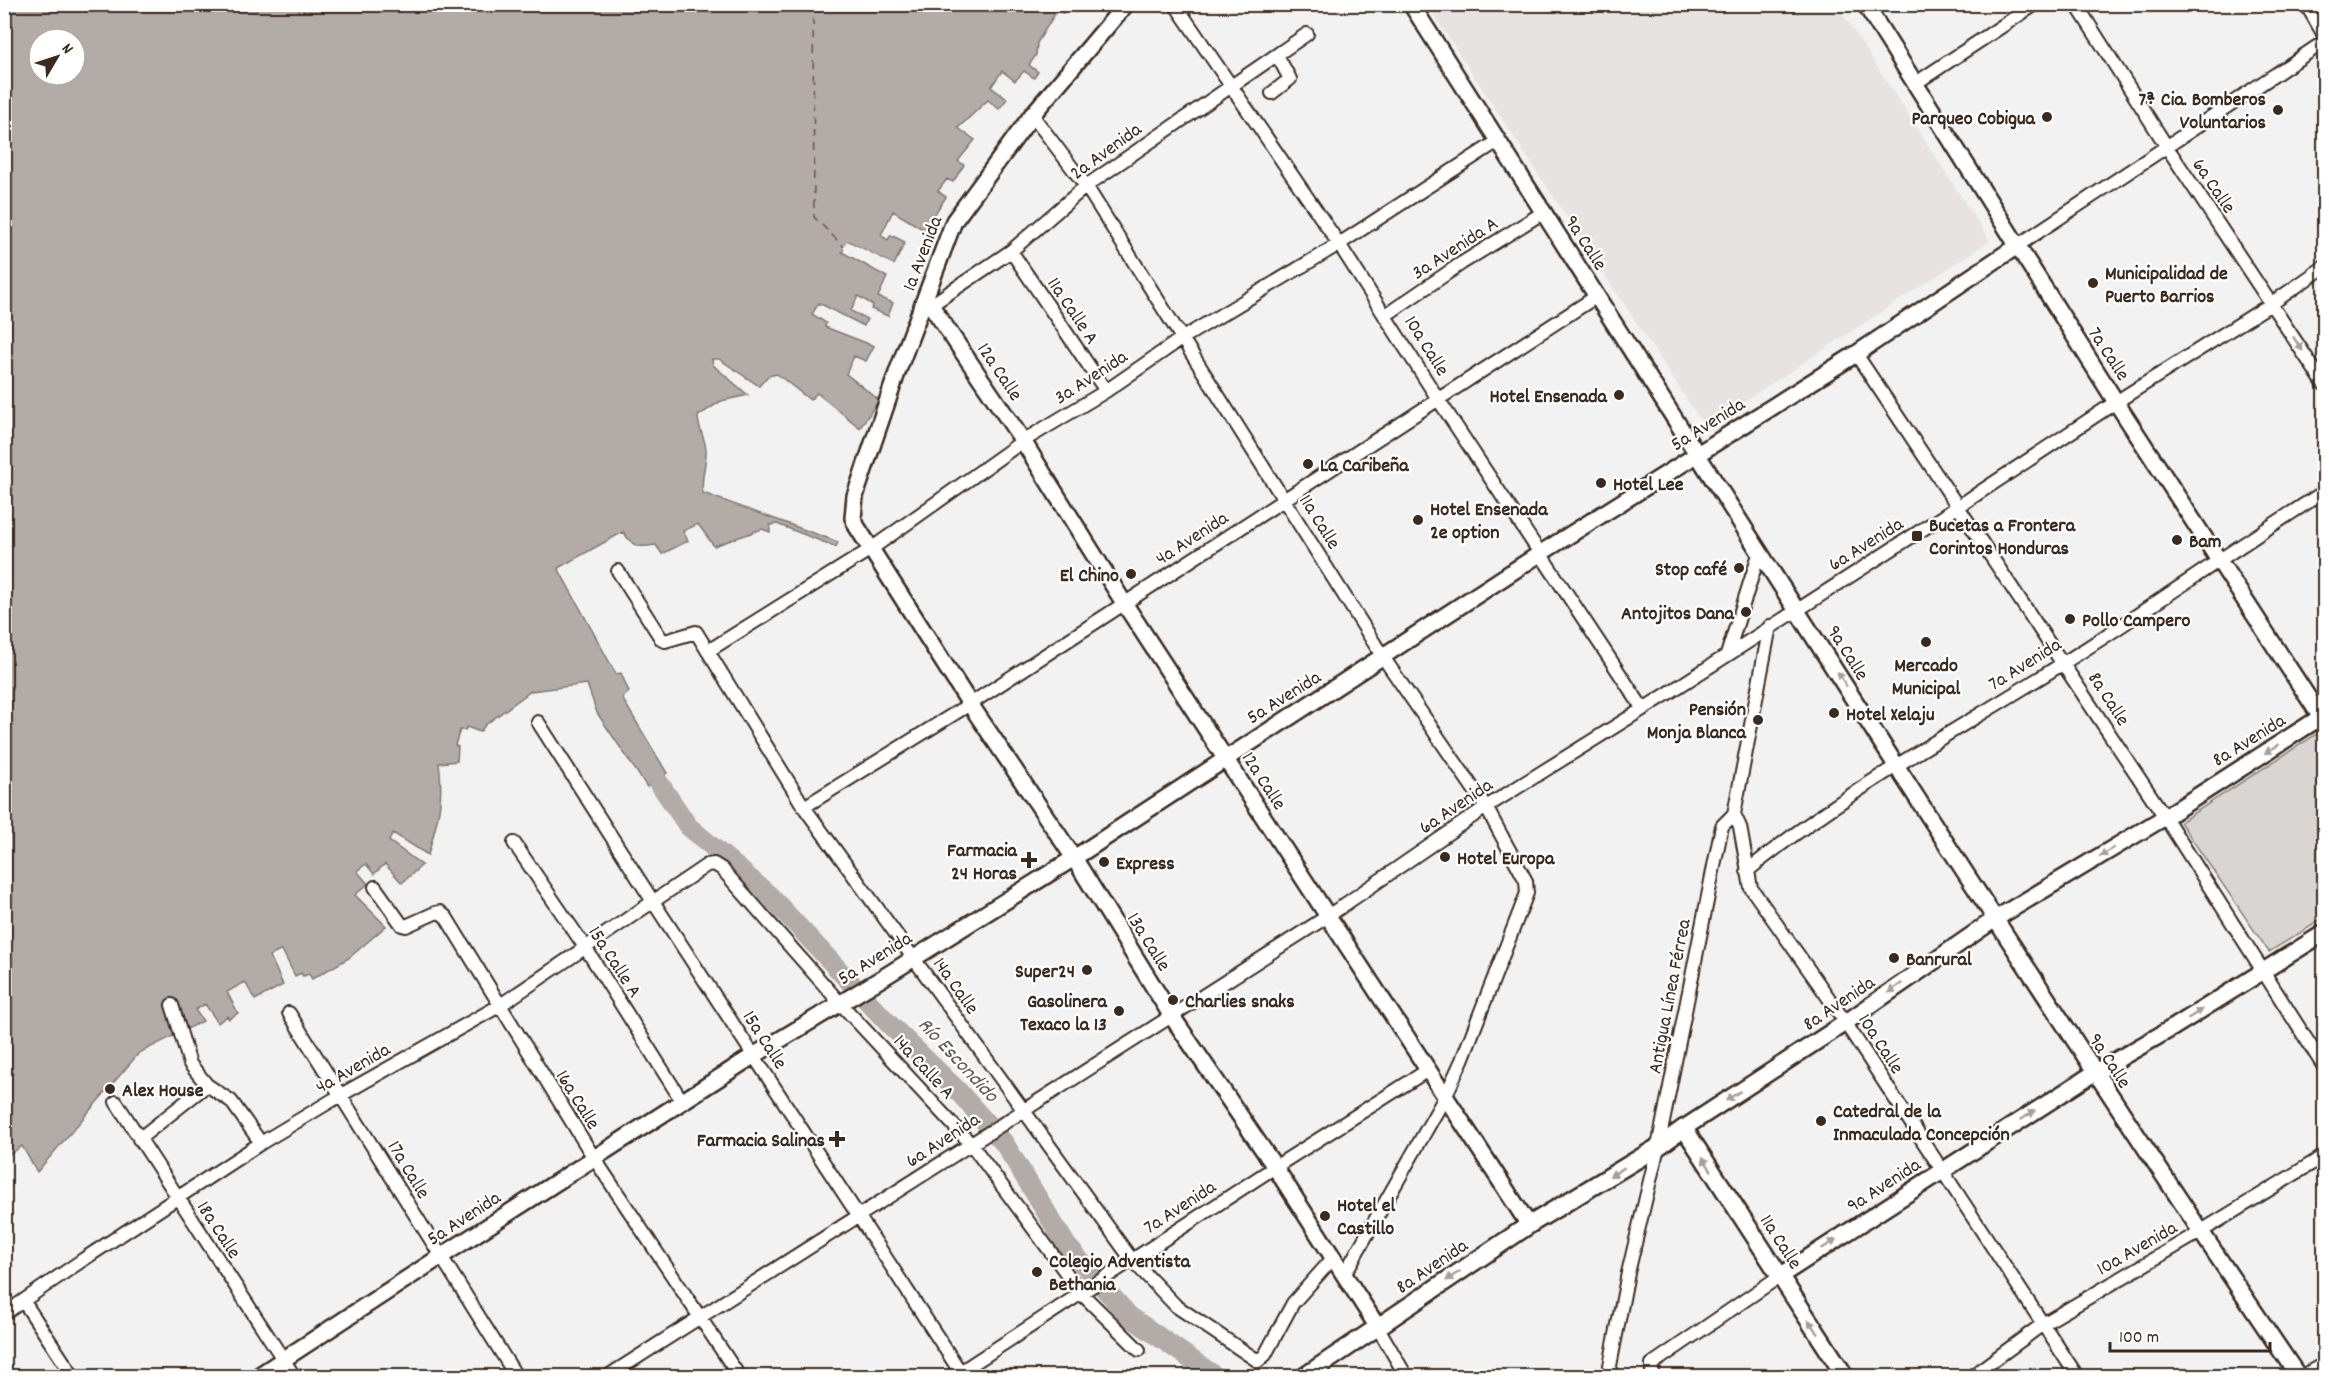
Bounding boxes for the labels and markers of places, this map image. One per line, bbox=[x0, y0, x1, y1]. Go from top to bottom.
place label: 7ª Cia. Bomberos Voluntarios bbox=[2138, 87, 2266, 138]
marker: 7ª Cia. Bomberos Voluntarios bbox=[2271, 103, 2285, 117]
place label: Parqueo Cobigua bbox=[1911, 106, 2036, 134]
marker: Parqueo Cobigua bbox=[2040, 110, 2054, 124]
place label: Municipalidad de Puerto Barrios bbox=[2105, 261, 2228, 312]
marker: Municipalidad de Puerto Barrios bbox=[2086, 276, 2100, 290]
place label: Hotel Ensenada bbox=[1489, 384, 1608, 412]
marker: Hotel Ensenada bbox=[1612, 388, 1626, 402]
place label: La Caribeña bbox=[1320, 453, 1409, 481]
marker: La Caribeña bbox=[1301, 457, 1315, 471]
place label: Hotel Lee bbox=[1613, 472, 1684, 500]
marker: Hotel Lee bbox=[1594, 476, 1608, 490]
place label: Hotel Ensenada 2e option bbox=[1430, 497, 1548, 548]
marker: Hotel Ensenada 2e option bbox=[1411, 513, 1425, 527]
place label: Bucetas a Frontera Corintos Honduras bbox=[1929, 513, 2076, 564]
marker: Bucetas a Frontera Corintos Honduras bbox=[1910, 529, 1924, 543]
place label: Bam bbox=[2189, 529, 2222, 557]
marker: Bam bbox=[2170, 533, 2184, 547]
place label: Stop café bbox=[1655, 557, 1727, 585]
marker: Stop café bbox=[1732, 561, 1746, 575]
place label: El Chino bbox=[1060, 563, 1119, 591]
marker: El Chino bbox=[1124, 567, 1138, 581]
place label: Antojitos Dana bbox=[1621, 601, 1735, 629]
marker: Antojitos Dana bbox=[1739, 605, 1753, 619]
place label: Pollo Campero bbox=[2082, 608, 2190, 636]
marker: Pollo Campero bbox=[2063, 612, 2077, 626]
marker: Mercado Municipal bbox=[1919, 635, 1933, 649]
place label: Mercado Municipal bbox=[1892, 653, 1960, 704]
place label: Pensión Monja Blanca bbox=[1647, 697, 1747, 748]
place label: Hotel Xelaju bbox=[1846, 702, 1935, 730]
marker: Hotel Xelaju bbox=[1827, 706, 1841, 720]
marker: Pensión Monja Blanca bbox=[1751, 713, 1765, 727]
place label: Farmacia 24 Horas bbox=[947, 838, 1018, 889]
place label: Hotel Europa bbox=[1457, 846, 1555, 874]
marker: Hotel Europa bbox=[1438, 850, 1452, 864]
place label: Express bbox=[1116, 851, 1175, 879]
marker: Farmacia 24 Horas bbox=[1022, 853, 1036, 867]
marker: Express bbox=[1097, 855, 1111, 869]
place label: Banrural bbox=[1906, 947, 1972, 975]
marker: Banrural bbox=[1887, 951, 1901, 965]
place label: Super24 bbox=[1015, 959, 1075, 987]
marker: Super24 bbox=[1080, 963, 1094, 977]
place label: Gasolinera Texaco la 13 bbox=[1020, 989, 1108, 1040]
place label: Charlies snaks bbox=[1185, 989, 1295, 1017]
marker: Charlies snaks bbox=[1166, 993, 1180, 1007]
marker: Gasolinera Texaco la 13 bbox=[1112, 1004, 1126, 1018]
place label: Alex House bbox=[122, 1078, 204, 1106]
marker: Alex House bbox=[103, 1082, 117, 1096]
place label: Catedral de la Inmaculada Concepción bbox=[1833, 1099, 2010, 1150]
marker: Catedral de la Inmaculada Concepción bbox=[1814, 1114, 1828, 1128]
place label: Farmacia Salinas bbox=[697, 1128, 825, 1156]
marker: Farmacia Salinas bbox=[830, 1132, 844, 1146]
place label: Hotel el Castillo bbox=[1337, 1193, 1395, 1244]
marker: Hotel el Castillo bbox=[1318, 1209, 1332, 1223]
place label: Colegio Adventista Bethania bbox=[1049, 1249, 1191, 1300]
marker: Colegio Adventista Bethania bbox=[1030, 1265, 1044, 1279]

